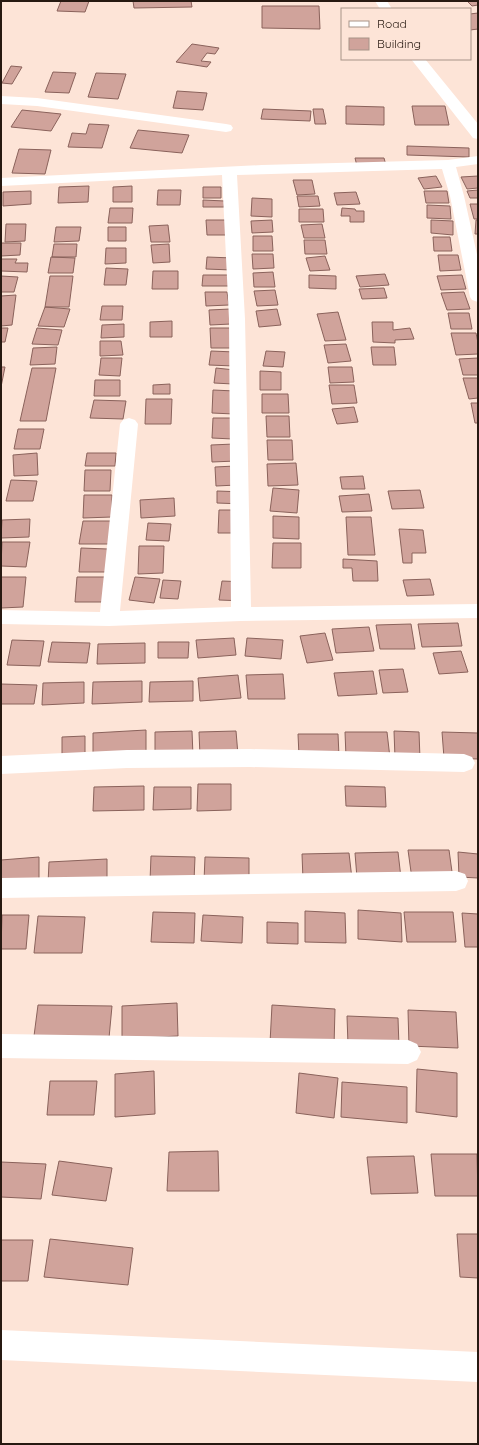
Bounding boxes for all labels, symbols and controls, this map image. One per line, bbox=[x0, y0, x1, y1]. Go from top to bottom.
legend bbox=[341, 8, 471, 60]
text: Road bbox=[377, 16, 407, 31]
text: Building bbox=[377, 36, 421, 51]

